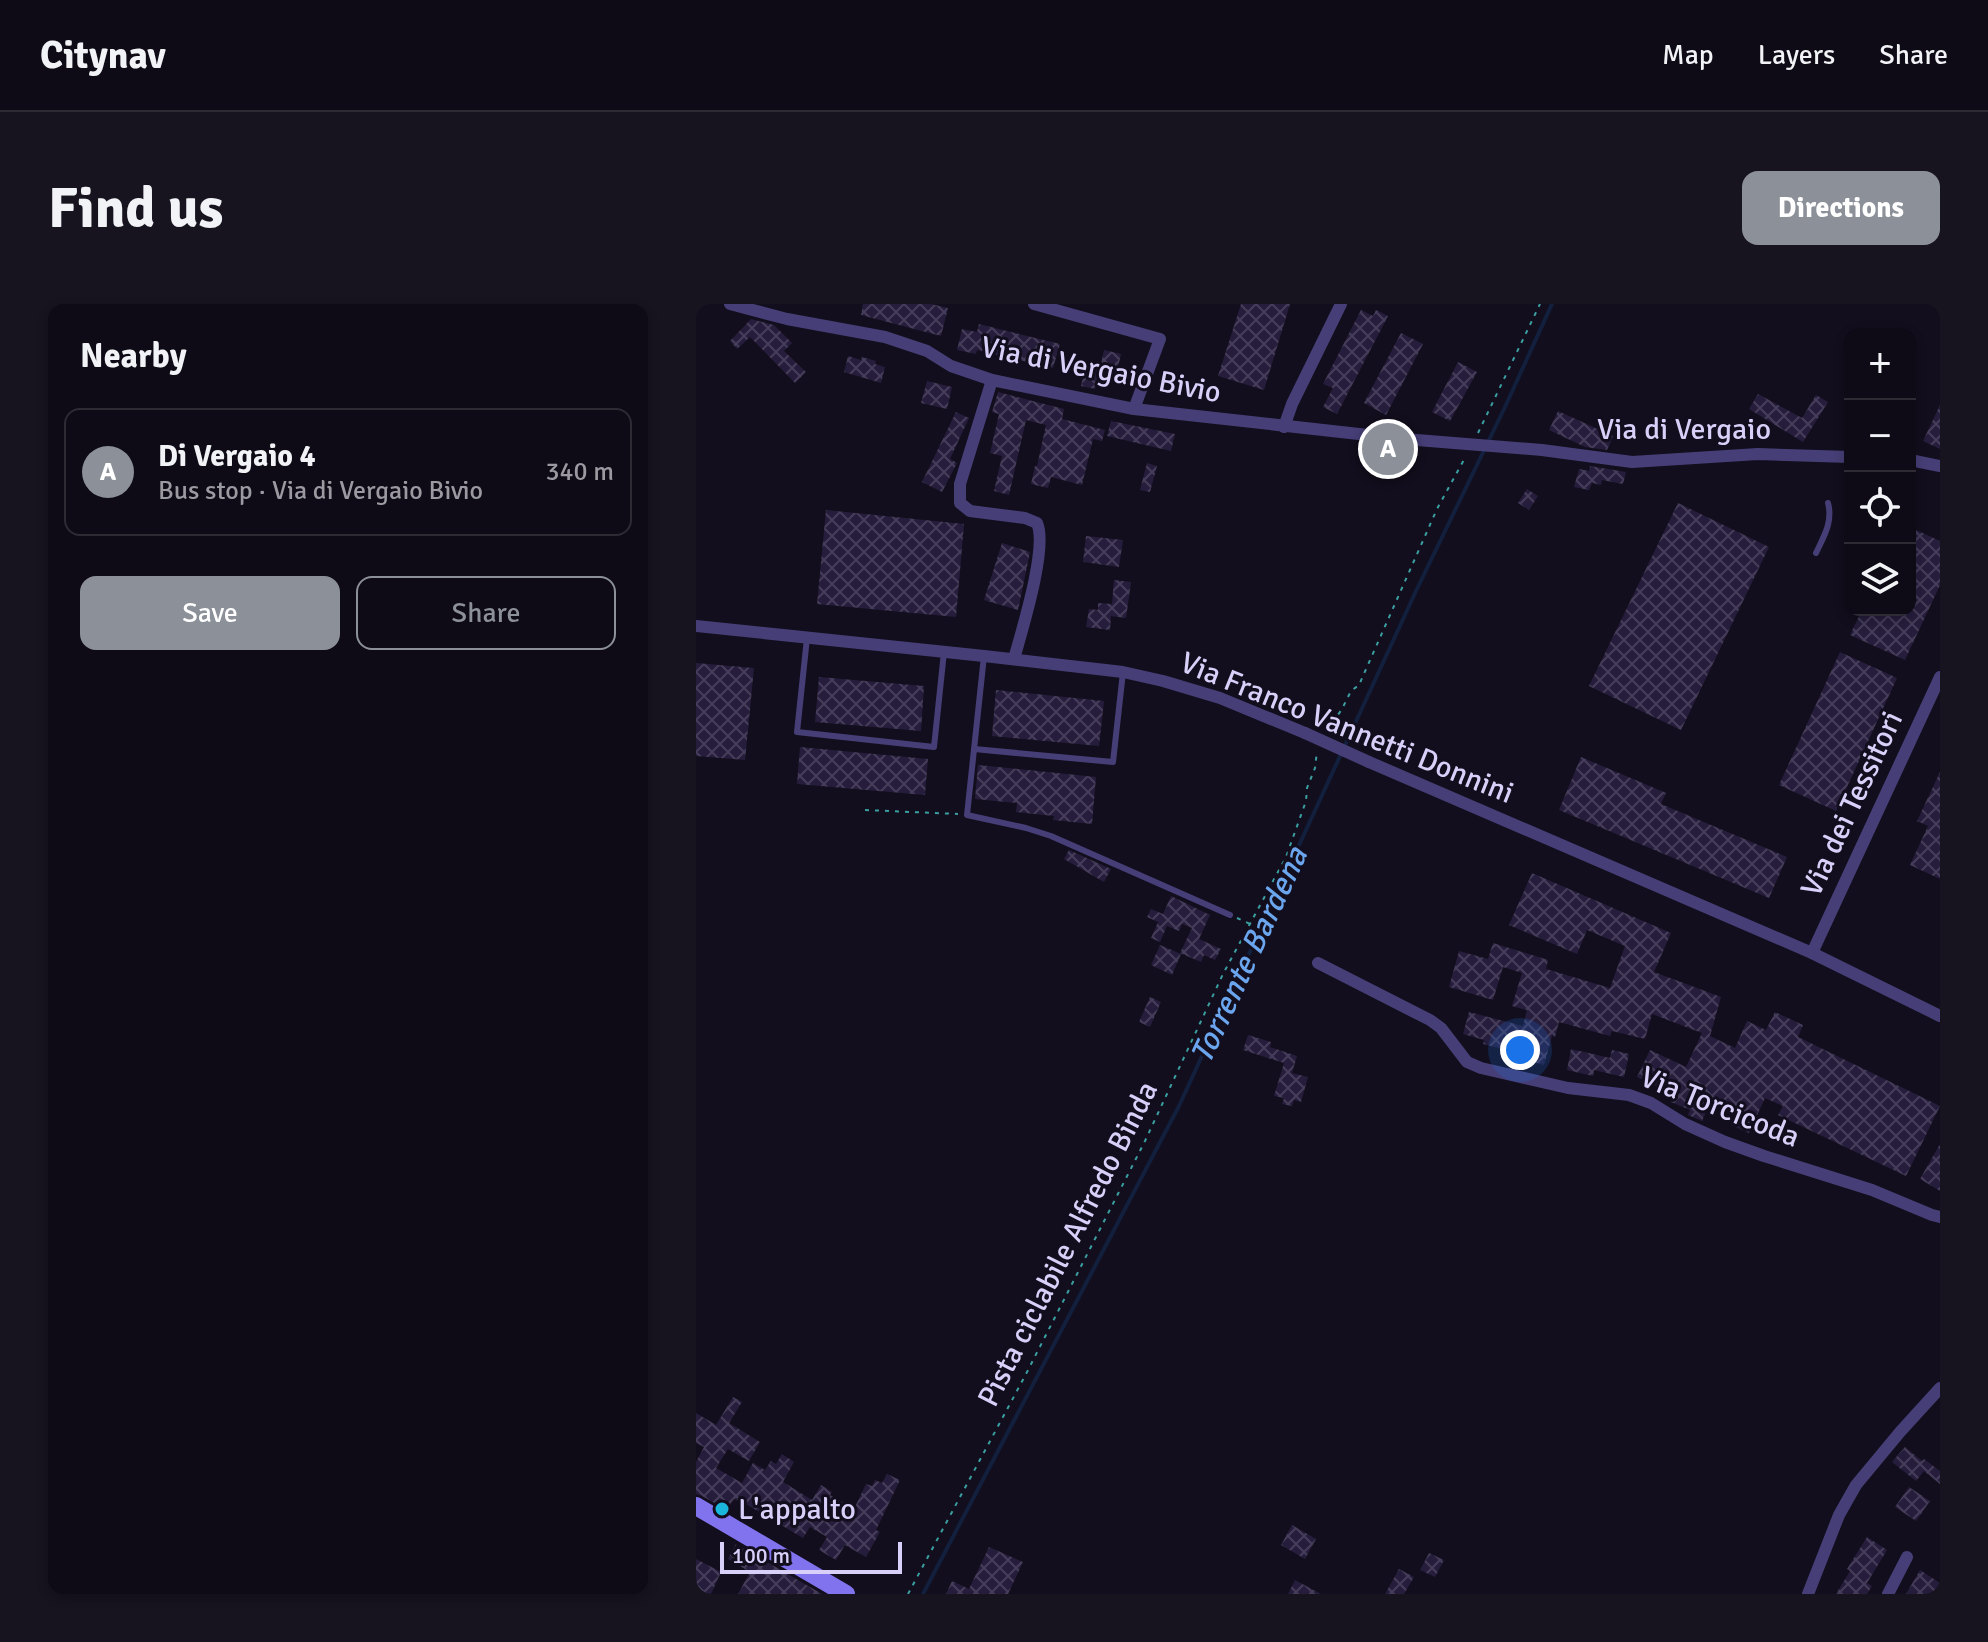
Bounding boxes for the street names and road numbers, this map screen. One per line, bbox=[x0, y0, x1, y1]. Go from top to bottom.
street label: Via di Vergaio Bivio bbox=[978, 329, 1224, 411]
street label: Via di Vergaio bbox=[1597, 411, 1771, 448]
street label: Via Franco Vannetti Donnini bbox=[1175, 644, 1519, 812]
street label: Via dei Tessitori bbox=[1793, 706, 1911, 902]
street label: Via Torcicoda bbox=[1635, 1058, 1805, 1156]
street label: Pista ciclabile Alfredo Binda bbox=[970, 1075, 1166, 1413]

